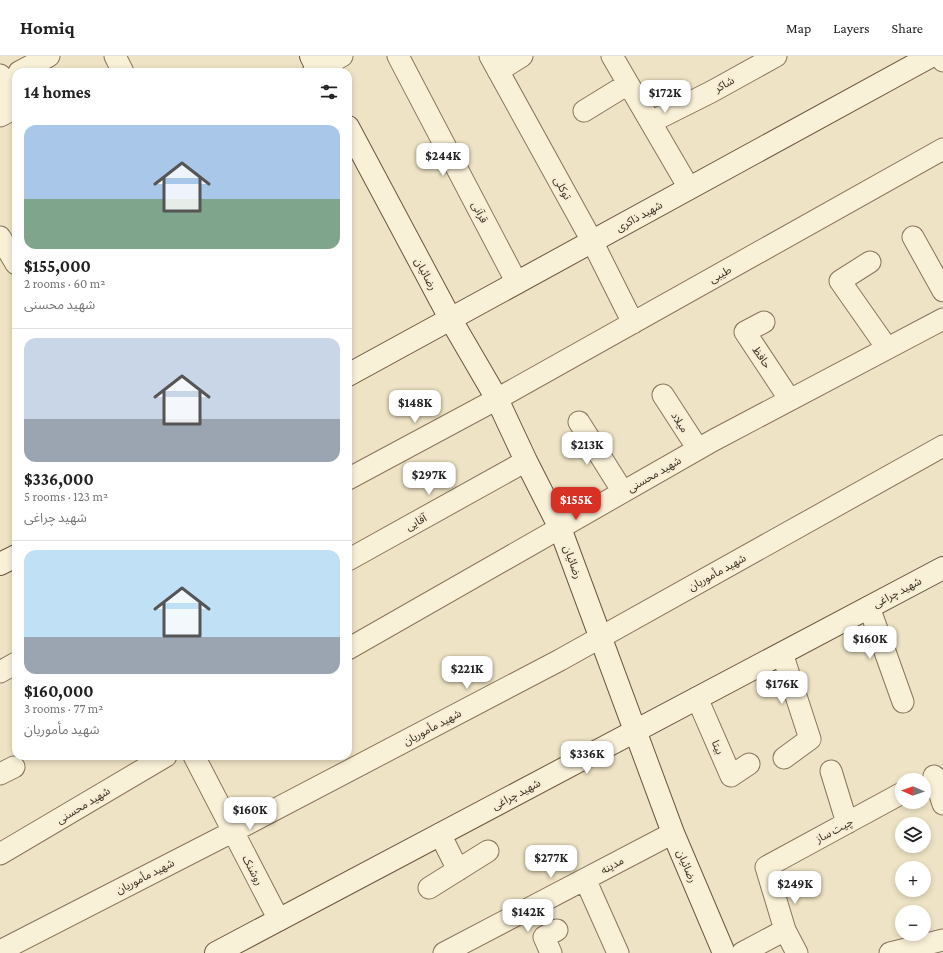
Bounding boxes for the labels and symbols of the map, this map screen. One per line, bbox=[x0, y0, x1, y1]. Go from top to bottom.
street label: شاکر bbox=[711, 74, 737, 96]
pin: $172K bbox=[637, 80, 693, 114]
pin: $244K bbox=[415, 143, 471, 177]
street label: توکلی bbox=[551, 174, 574, 202]
street label: شهید ذاکری bbox=[614, 198, 665, 235]
street label: قرآنی bbox=[469, 199, 491, 225]
street label: رضائیان bbox=[412, 256, 439, 293]
street label: طیبی bbox=[707, 263, 734, 286]
street label: حافظ bbox=[750, 344, 774, 371]
pin: $148K bbox=[387, 390, 443, 424]
street label: میلاد bbox=[668, 410, 691, 435]
pin: $213K bbox=[559, 432, 615, 466]
street label: شهید محسنی bbox=[625, 454, 684, 495]
pin: $297K bbox=[401, 462, 457, 496]
pin: $155K bbox=[548, 487, 604, 521]
street label: آقایی bbox=[403, 511, 430, 534]
street label: رضائیان bbox=[560, 544, 585, 581]
street label: شهید مأموریان bbox=[686, 551, 749, 594]
street label: شهید چراغی bbox=[871, 574, 925, 612]
pin: $160K bbox=[842, 626, 898, 660]
pin: $221K bbox=[439, 656, 495, 690]
pin: $176K bbox=[754, 671, 810, 705]
street label: شهید مأموریان bbox=[401, 706, 464, 748]
street label: بیتا bbox=[709, 738, 726, 756]
pin: $336K bbox=[559, 741, 615, 775]
north arrow bbox=[895, 773, 931, 809]
street label: شهید چراغی bbox=[490, 776, 544, 814]
street label: شهید محسنی bbox=[54, 784, 113, 827]
pin: $160K bbox=[222, 797, 278, 831]
street label: چیت ساز bbox=[812, 815, 856, 847]
pin: $277K bbox=[523, 845, 579, 879]
street label: رضائیان bbox=[674, 848, 699, 885]
street label: روشنک bbox=[239, 853, 266, 887]
street label: مدینه bbox=[599, 854, 626, 877]
street label: شهید مأموریان bbox=[114, 856, 177, 897]
pin: $249K bbox=[767, 871, 823, 905]
pin: $142K bbox=[500, 899, 556, 933]

